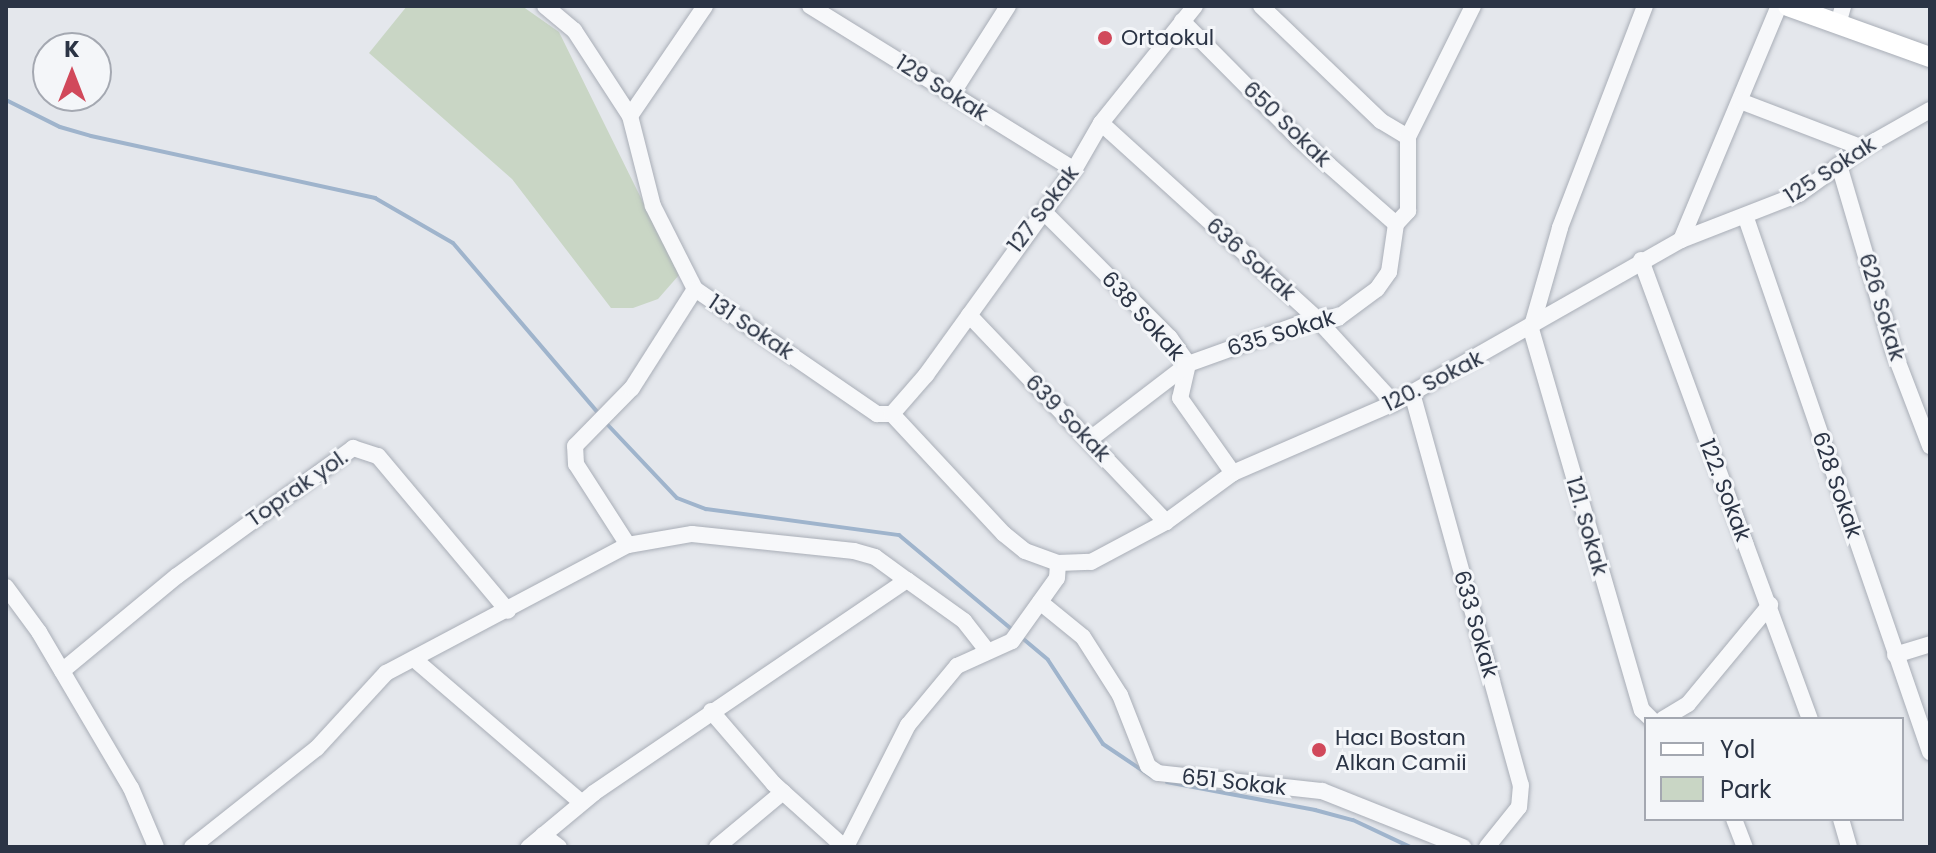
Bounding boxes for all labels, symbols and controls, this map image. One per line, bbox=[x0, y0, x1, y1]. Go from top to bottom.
place label: Ortaokul bbox=[1121, 25, 1214, 51]
marker: Ortaokul bbox=[1096, 29, 1114, 47]
north arrow bbox=[32, 32, 112, 112]
text: K bbox=[64, 34, 80, 65]
street label: 129 Sokak bbox=[891, 49, 993, 127]
street label: 650 Sokak bbox=[1238, 76, 1336, 172]
street label: 125 Sokak bbox=[1779, 131, 1881, 209]
street label: 127 Sokak bbox=[1002, 160, 1084, 258]
street label: 636 Sokak bbox=[1201, 212, 1301, 306]
street label: 626 Sokak bbox=[1853, 250, 1911, 364]
street label: 638 Sokak bbox=[1096, 266, 1190, 366]
street label: 131 Sokak bbox=[703, 289, 799, 365]
street label: 635 Sokak bbox=[1224, 304, 1338, 362]
street label: 120. Sokak bbox=[1379, 345, 1487, 417]
street label: 639 Sokak bbox=[1020, 369, 1116, 467]
street label: 628 Sokak bbox=[1806, 428, 1868, 542]
street label: 122. Sokak bbox=[1693, 435, 1757, 545]
street label: Toprak yol. bbox=[241, 443, 353, 533]
street label: 121. Sokak bbox=[1560, 473, 1614, 579]
street label: 633 Sokak bbox=[1448, 567, 1504, 681]
legend bbox=[1644, 717, 1904, 821]
place label: Hacı Bostan Alkan Camii bbox=[1335, 724, 1467, 776]
text: Yol bbox=[1720, 733, 1755, 766]
marker: Hacı Bostan Alkan Camii bbox=[1310, 741, 1328, 759]
street label: 651 Sokak bbox=[1180, 763, 1288, 801]
text: Park bbox=[1720, 773, 1771, 806]

